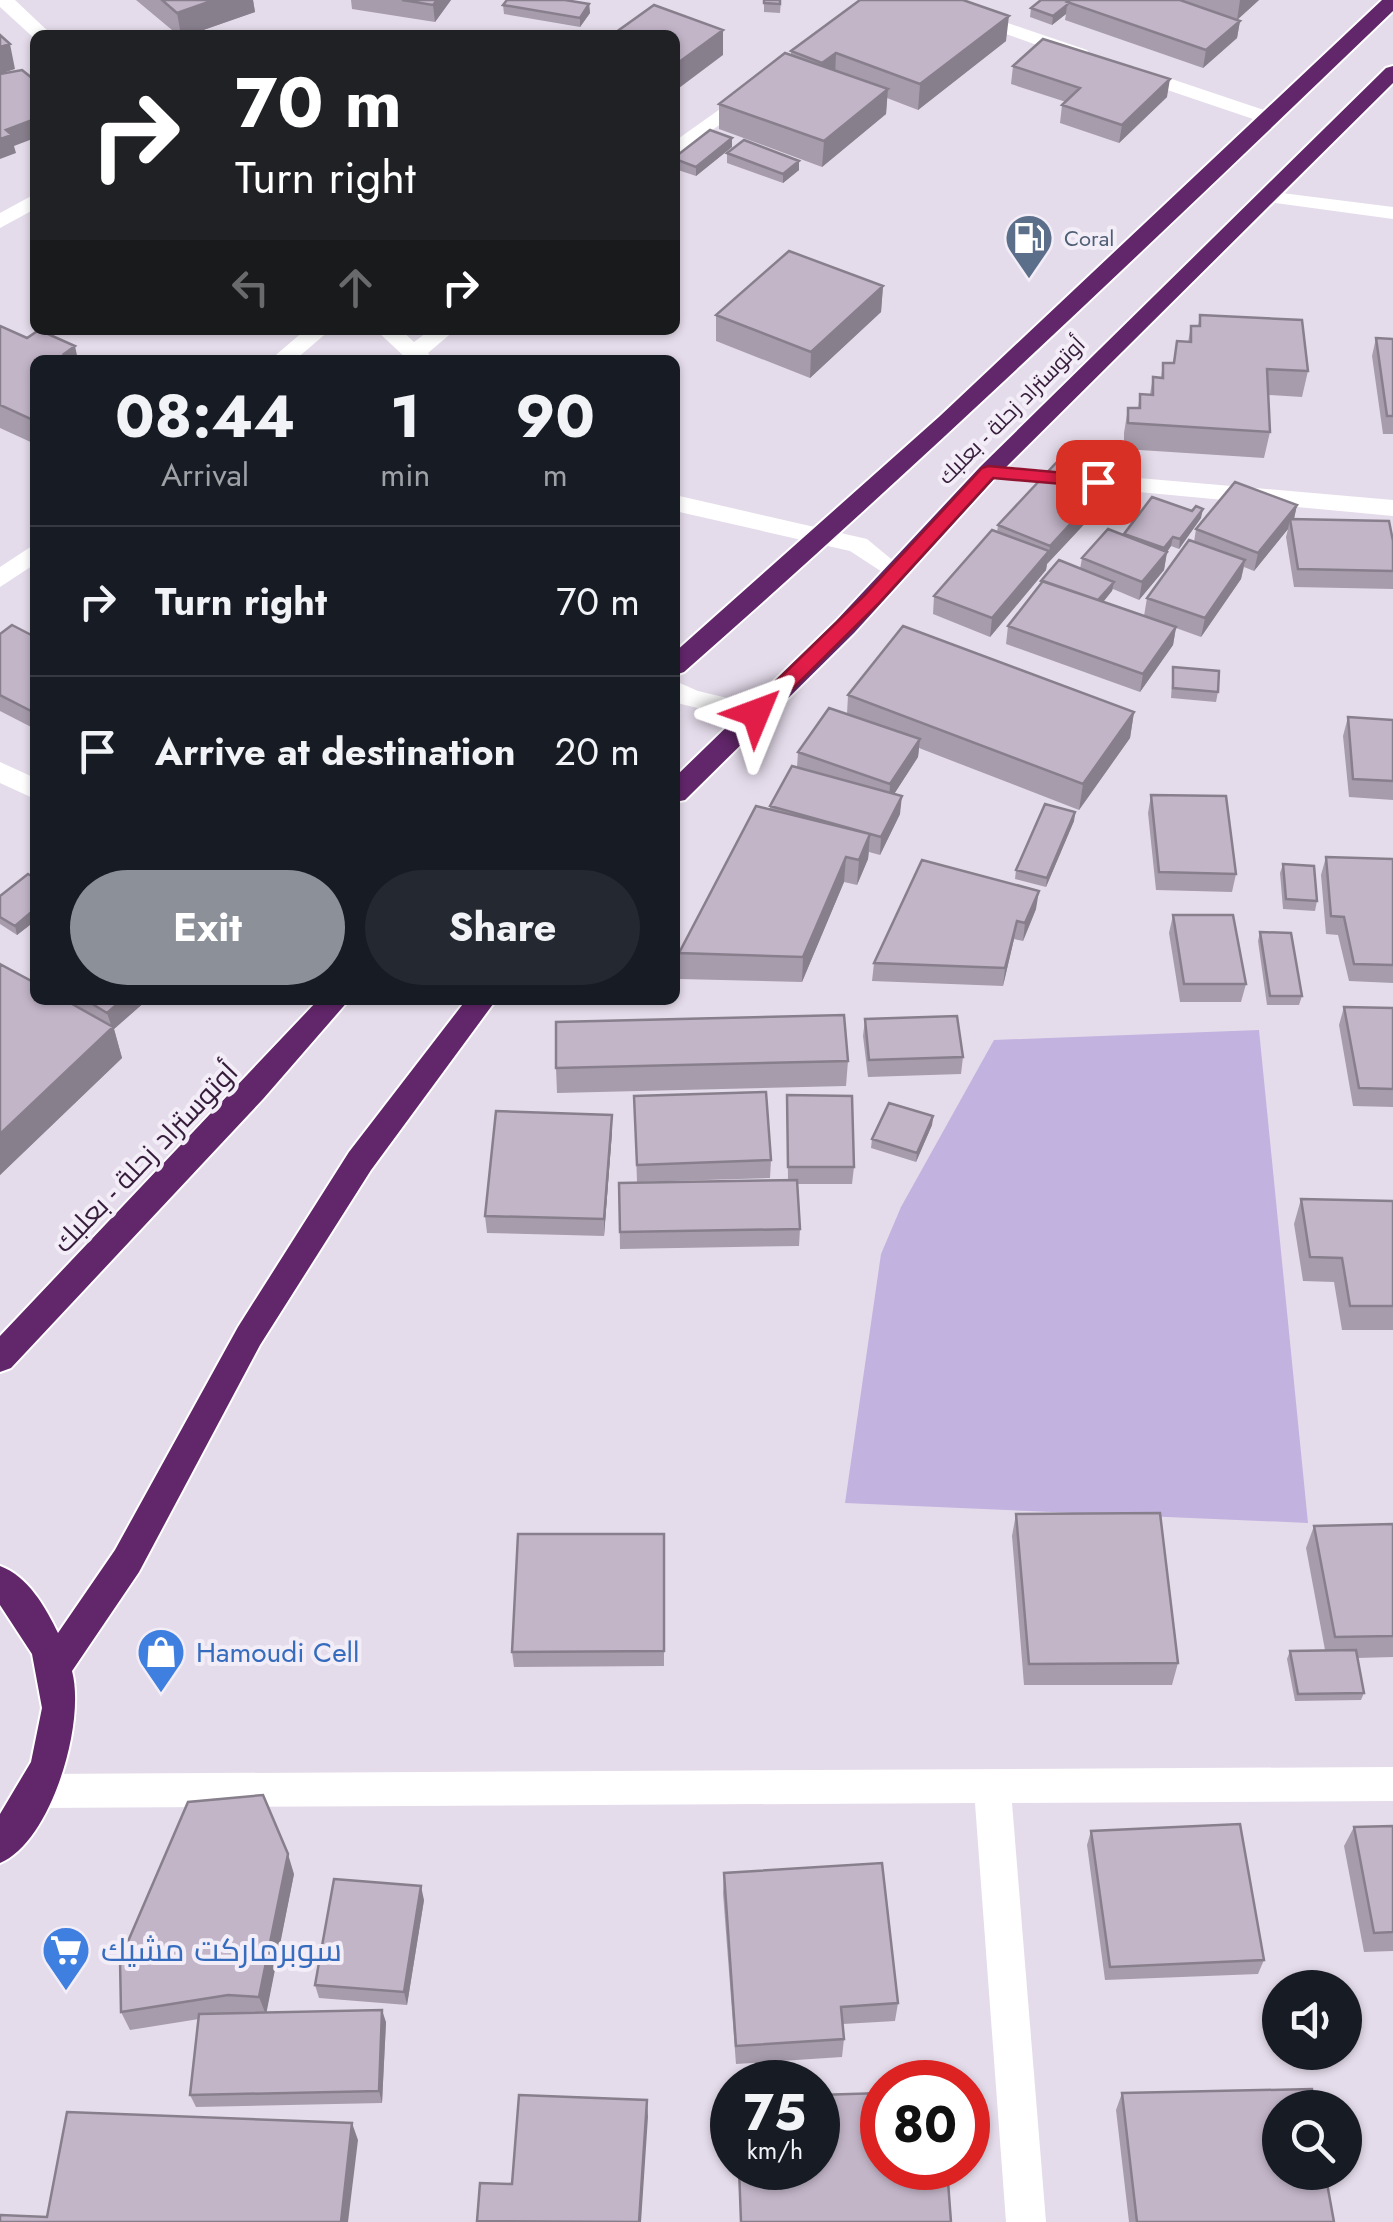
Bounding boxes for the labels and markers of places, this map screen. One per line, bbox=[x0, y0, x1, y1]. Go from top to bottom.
fuel station icon: Coral bbox=[1003, 212, 1055, 280]
place label: Coral bbox=[1064, 222, 1114, 254]
pin bbox=[1056, 440, 1141, 525]
shop icon: Hamoudi Cell bbox=[135, 1626, 187, 1694]
place label: Hamoudi Cell bbox=[196, 1632, 359, 1673]
supermarket icon: سوبرماركت مشيك bbox=[40, 1924, 92, 1992]
place label: سوبرماركت مشيك bbox=[101, 1927, 342, 1973]

